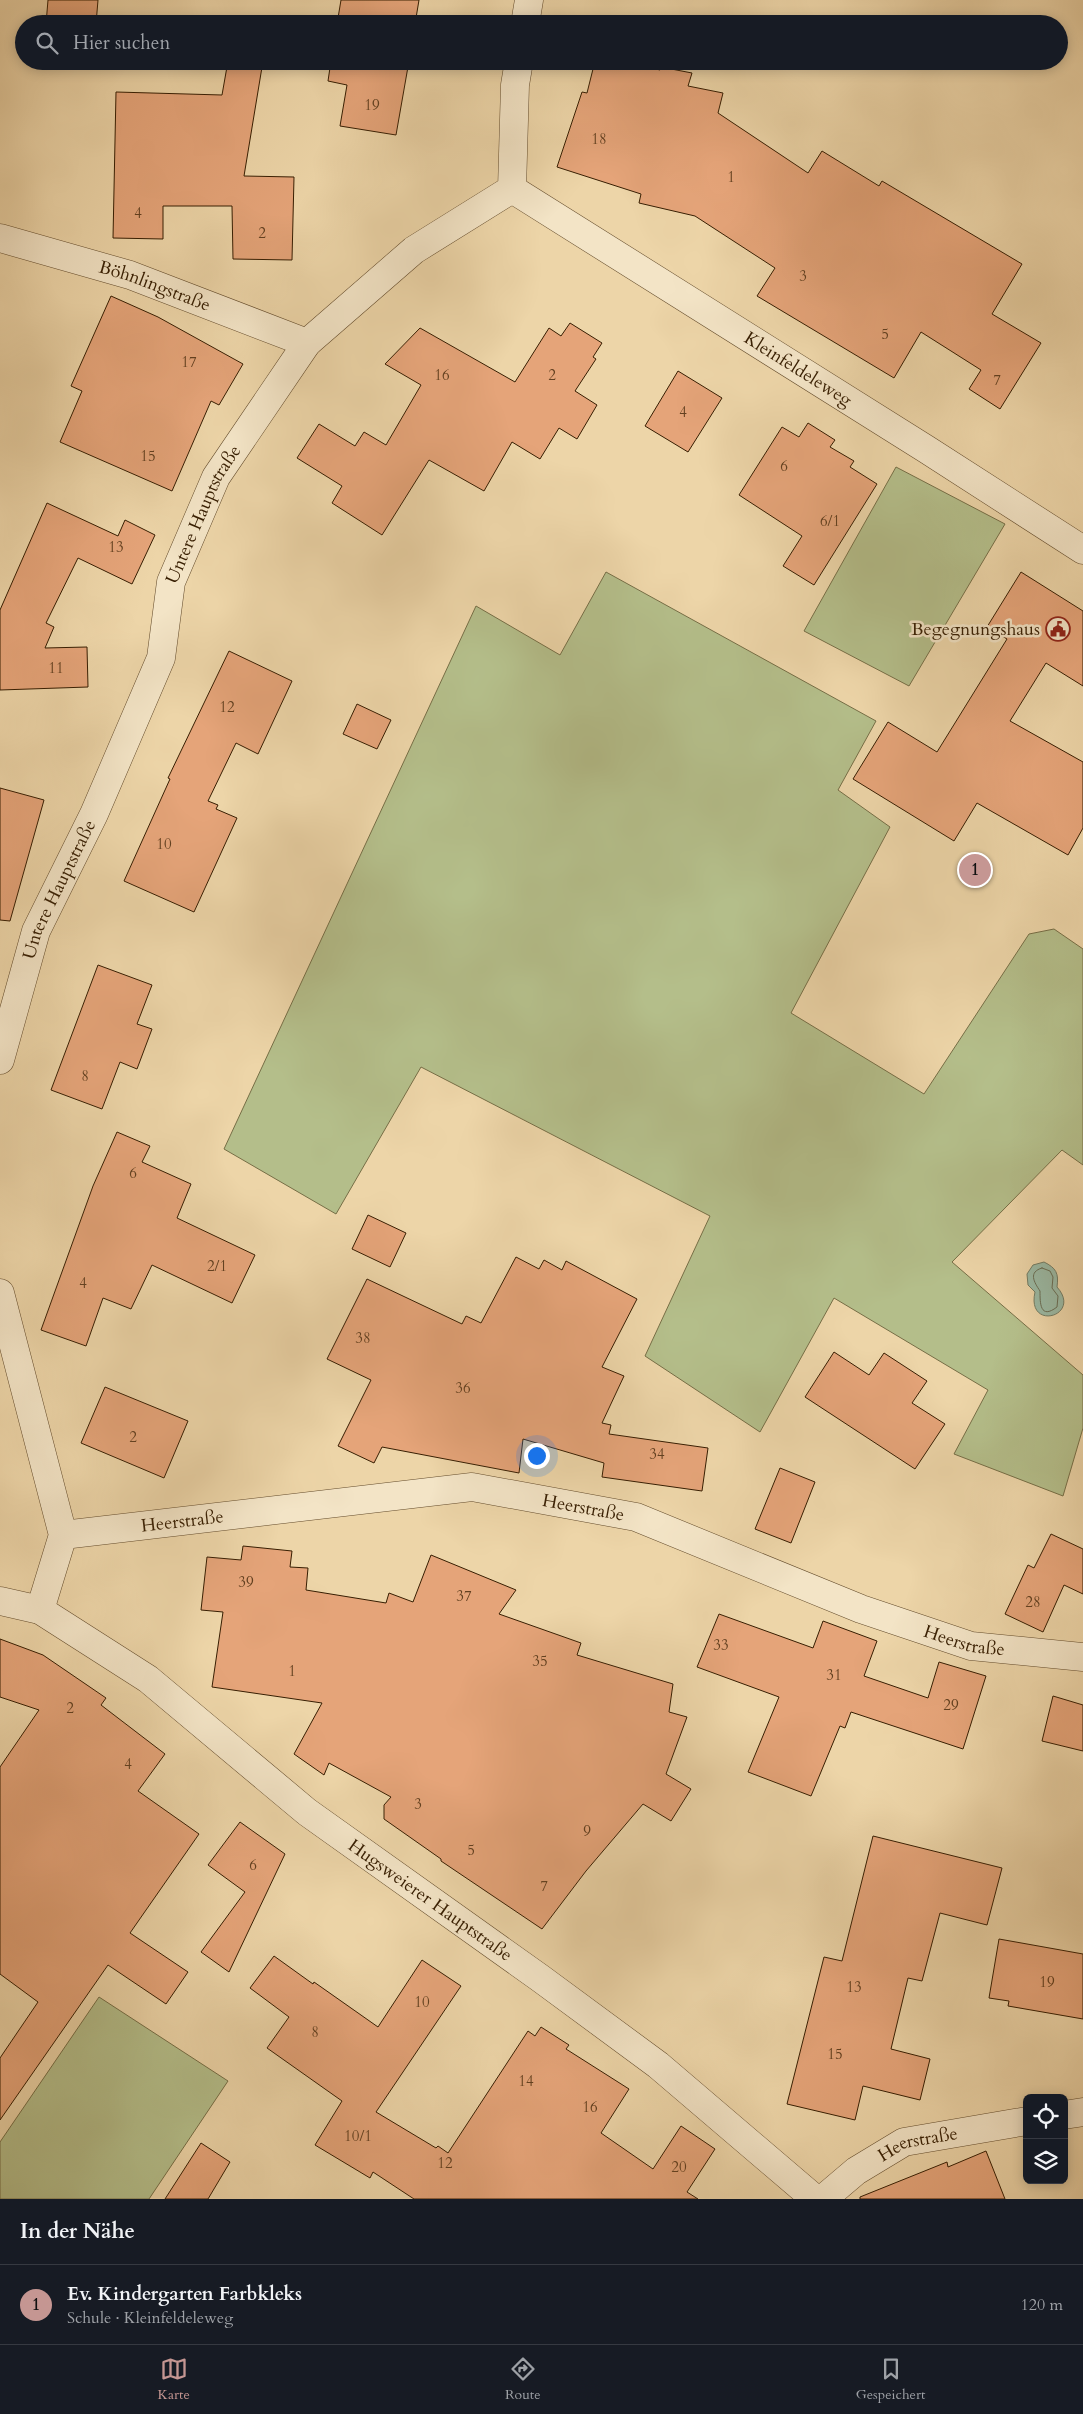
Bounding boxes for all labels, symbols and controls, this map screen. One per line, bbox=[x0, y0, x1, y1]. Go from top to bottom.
search box bbox=[15, 15, 1068, 70]
icon: search bbox=[33, 29, 61, 57]
text: Hier suchen bbox=[73, 30, 170, 56]
house number: 19 bbox=[364, 95, 380, 115]
house number: 18 bbox=[591, 129, 607, 149]
house number: 1 bbox=[727, 167, 735, 187]
house number: 4 bbox=[134, 203, 142, 223]
house number: 2 bbox=[258, 223, 266, 243]
street label: Böhnlingstraße bbox=[96, 254, 214, 317]
house number: 3 bbox=[799, 266, 807, 286]
house number: 5 bbox=[881, 324, 889, 344]
street label: Kleinfeldeleweg bbox=[739, 325, 858, 413]
house number: 17 bbox=[181, 352, 197, 372]
house number: 16 bbox=[434, 365, 450, 385]
house number: 2 bbox=[548, 365, 556, 385]
house number: 7 bbox=[993, 370, 1001, 390]
house number: 4 bbox=[679, 402, 687, 422]
street label: Untere Hauptstraße bbox=[159, 440, 247, 588]
house number: 15 bbox=[140, 446, 156, 466]
house number: 6 bbox=[780, 456, 788, 476]
house number: 6/1 bbox=[820, 511, 840, 531]
house number: 13 bbox=[108, 537, 124, 557]
public building icon: Begegnungshaus bbox=[1045, 616, 1071, 642]
place label: Begegnungshaus bbox=[911, 617, 1040, 642]
house number: 11 bbox=[48, 658, 64, 678]
house number: 12 bbox=[219, 697, 235, 717]
street label: Untere Hauptstraße bbox=[16, 815, 102, 962]
house number: 10 bbox=[156, 834, 172, 854]
pin: 1 bbox=[959, 851, 991, 889]
house number: 8 bbox=[81, 1066, 89, 1086]
house number: 6 bbox=[129, 1163, 137, 1183]
house number: 2/1 bbox=[207, 1256, 227, 1276]
house number: 4 bbox=[79, 1273, 87, 1293]
house number: 38 bbox=[355, 1328, 371, 1348]
house number: 36 bbox=[455, 1378, 471, 1398]
house number: 2 bbox=[129, 1427, 137, 1447]
your location bbox=[524, 1443, 550, 1469]
house number: 34 bbox=[649, 1444, 665, 1464]
street label: Heerstraße bbox=[540, 1488, 626, 1527]
street label: Heerstraße bbox=[140, 1504, 225, 1538]
house number: 39 bbox=[238, 1572, 254, 1592]
house number: 37 bbox=[456, 1586, 472, 1606]
house number: 28 bbox=[1025, 1592, 1041, 1612]
street label: Heerstraße bbox=[920, 1618, 1006, 1662]
house number: 33 bbox=[713, 1635, 729, 1655]
house number: 35 bbox=[532, 1651, 548, 1671]
house number: 1 bbox=[288, 1661, 296, 1681]
house number: 31 bbox=[826, 1665, 842, 1685]
house number: 29 bbox=[943, 1695, 959, 1715]
house number: 2 bbox=[66, 1698, 74, 1718]
house number: 4 bbox=[124, 1754, 132, 1774]
house number: 3 bbox=[414, 1794, 422, 1814]
house number: 9 bbox=[583, 1821, 591, 1841]
street label: Hugsweierer Hauptstraße bbox=[343, 1833, 518, 1967]
house number: 5 bbox=[467, 1840, 475, 1860]
house number: 6 bbox=[249, 1855, 257, 1875]
house number: 7 bbox=[540, 1876, 548, 1896]
house number: 19 bbox=[1039, 1972, 1055, 1992]
house number: 13 bbox=[846, 1977, 862, 1997]
house number: 10 bbox=[414, 1992, 430, 2012]
house number: 8 bbox=[311, 2022, 319, 2042]
house number: 15 bbox=[827, 2044, 843, 2064]
house number: 14 bbox=[518, 2071, 534, 2091]
map controls bbox=[1023, 2094, 1068, 2184]
button: locate bbox=[1023, 2094, 1068, 2139]
house number: 16 bbox=[582, 2097, 598, 2117]
street label: Heerstraße bbox=[873, 2121, 959, 2168]
house number: 10/1 bbox=[344, 2126, 372, 2146]
button: layers bbox=[1023, 2139, 1068, 2184]
house number: 12 bbox=[437, 2153, 453, 2173]
house number: 20 bbox=[671, 2157, 687, 2177]
text: In der Nähe bbox=[20, 2217, 135, 2246]
text: Ev. Kindergarten Farbkleks bbox=[67, 2281, 302, 2307]
text: 1 bbox=[32, 2294, 40, 2316]
text: 120 m bbox=[1021, 2294, 1063, 2316]
text: Schule · Kleinfeldeleweg bbox=[67, 2307, 233, 2329]
tab: Karte bbox=[158, 2355, 190, 2404]
tab: Route bbox=[505, 2355, 541, 2404]
tab: Gespeichert bbox=[856, 2355, 925, 2404]

